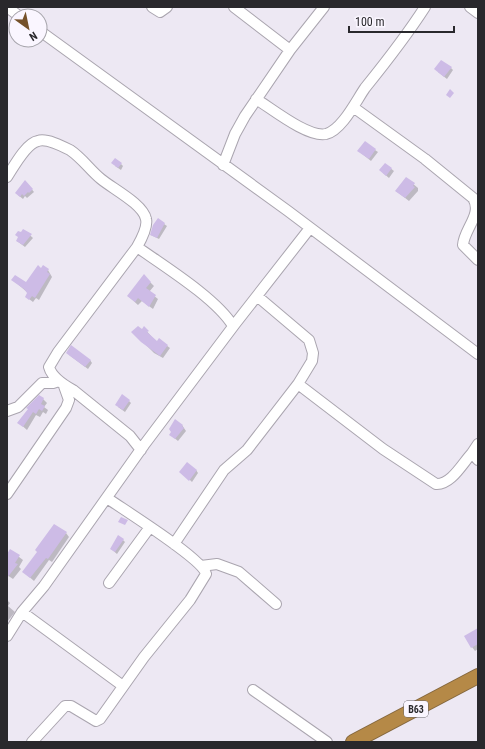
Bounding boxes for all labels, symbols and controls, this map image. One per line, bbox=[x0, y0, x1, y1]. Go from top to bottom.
north arrow bbox=[8, 8, 48, 48]
scale bar bbox=[349, 8, 454, 34]
text: 100 m bbox=[355, 15, 385, 29]
text: N bbox=[27, 29, 40, 43]
road number: B63 bbox=[404, 701, 428, 717]

